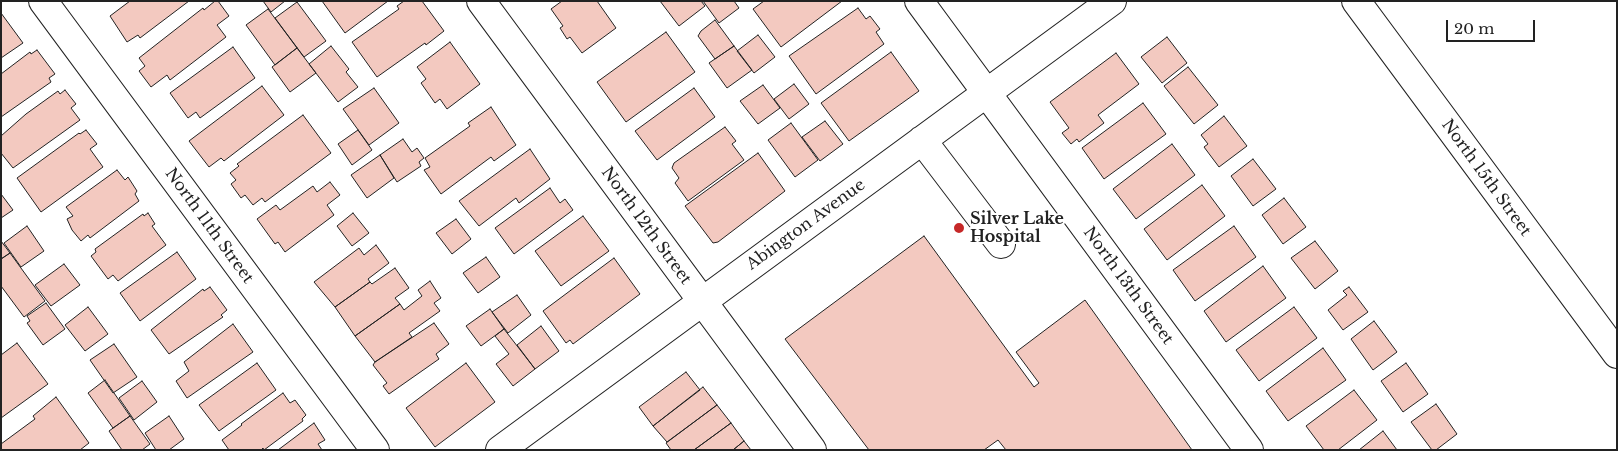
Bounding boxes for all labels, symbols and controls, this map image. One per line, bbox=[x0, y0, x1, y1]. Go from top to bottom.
scale bar bbox=[1448, 10, 1537, 42]
text: 20 m bbox=[1454, 19, 1494, 38]
street label: North 15th Street bbox=[1437, 116, 1535, 240]
street label: North 12th Street bbox=[597, 164, 695, 288]
street label: North 11th Street bbox=[161, 165, 257, 287]
street label: Abington Avenue bbox=[743, 176, 869, 274]
place label: Silver Lake Hospital bbox=[970, 209, 1064, 247]
marker: Silver Lake Hospital bbox=[952, 221, 966, 235]
street label: North 13th Street bbox=[1079, 224, 1177, 348]

